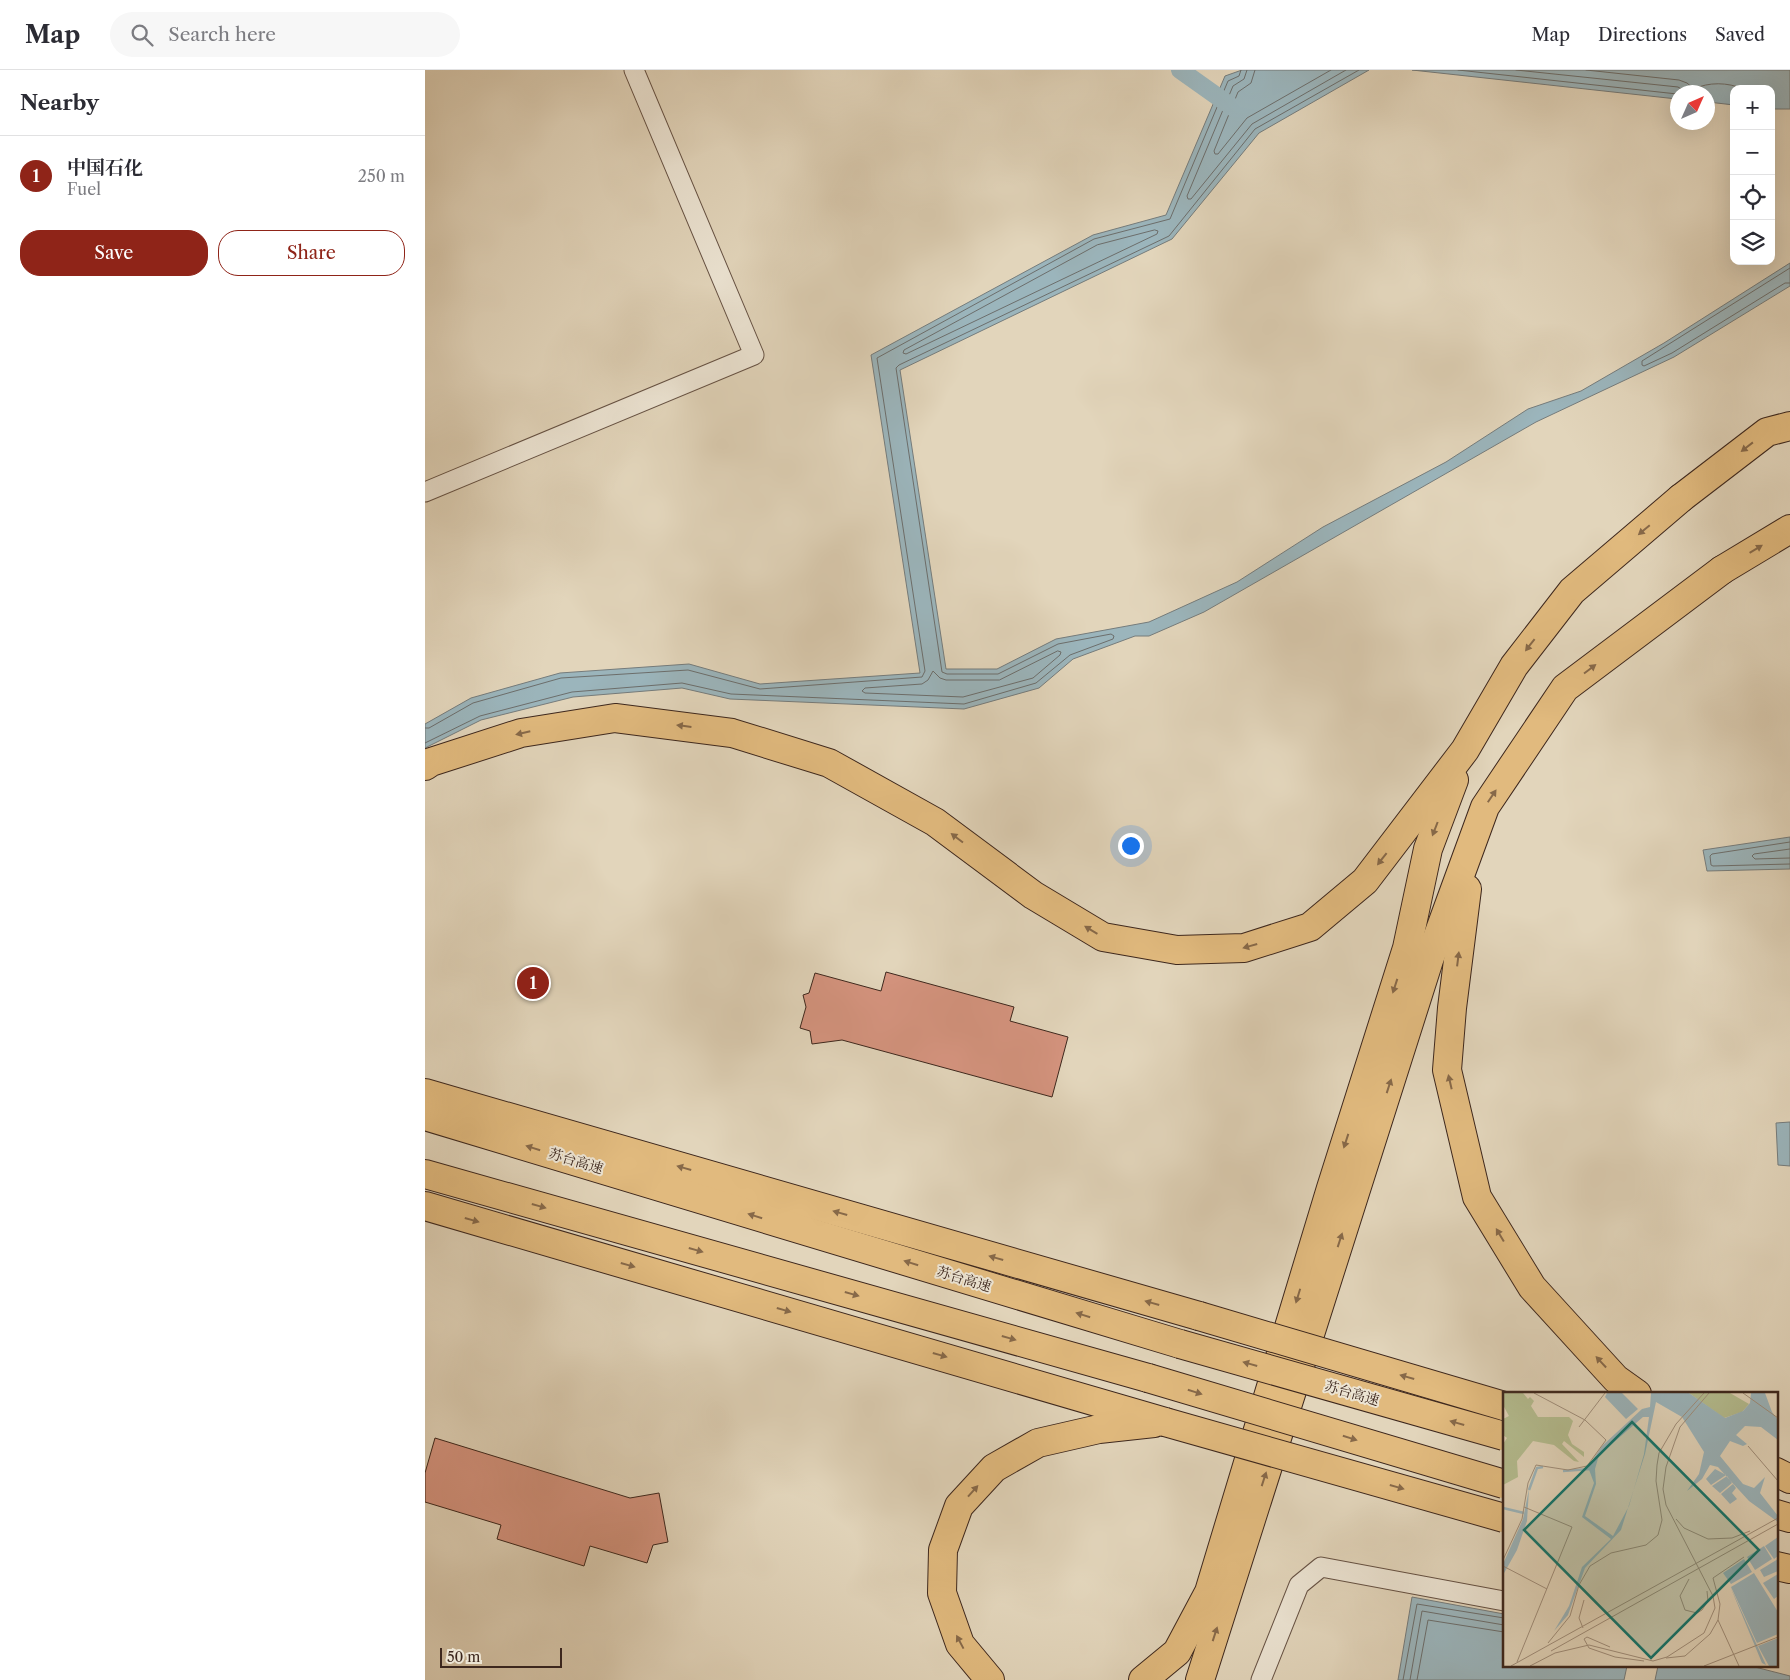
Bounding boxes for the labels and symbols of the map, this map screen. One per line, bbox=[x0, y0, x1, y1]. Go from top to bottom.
north arrow bbox=[1670, 85, 1715, 130]
one-way arrow bbox=[1741, 442, 1754, 453]
one-way arrow bbox=[1638, 524, 1650, 535]
one-way arrow bbox=[1750, 545, 1763, 554]
one-way arrow bbox=[1525, 638, 1536, 651]
one-way arrow bbox=[1583, 663, 1596, 674]
one-way arrow bbox=[675, 722, 691, 730]
one-way arrow bbox=[515, 729, 530, 737]
one-way arrow bbox=[1487, 790, 1497, 803]
one-way arrow bbox=[1431, 822, 1439, 837]
one-way arrow bbox=[951, 833, 964, 844]
your location bbox=[1118, 833, 1144, 859]
one-way arrow bbox=[1377, 852, 1388, 865]
one-way arrow bbox=[1085, 926, 1098, 935]
one-way arrow bbox=[1243, 942, 1258, 950]
one-way arrow bbox=[1454, 951, 1462, 967]
pin: 1 bbox=[517, 964, 549, 1002]
one-way arrow bbox=[1391, 979, 1399, 994]
one-way arrow bbox=[1446, 1075, 1454, 1090]
one-way arrow bbox=[1386, 1078, 1394, 1093]
one-way arrow bbox=[1342, 1133, 1349, 1148]
one-way arrow bbox=[525, 1144, 540, 1152]
street label: 苏台高速 bbox=[547, 1144, 605, 1178]
one-way arrow bbox=[676, 1163, 691, 1171]
one-way arrow bbox=[532, 1202, 547, 1210]
one-way arrow bbox=[832, 1208, 847, 1216]
one-way arrow bbox=[747, 1211, 762, 1219]
one-way arrow bbox=[464, 1216, 479, 1224]
one-way arrow bbox=[1496, 1229, 1505, 1242]
one-way arrow bbox=[1337, 1233, 1344, 1248]
one-way arrow bbox=[688, 1247, 703, 1255]
one-way arrow bbox=[988, 1253, 1003, 1261]
one-way arrow bbox=[903, 1258, 918, 1266]
one-way arrow bbox=[621, 1262, 636, 1270]
street label: 苏台高速 bbox=[935, 1262, 993, 1296]
one-way arrow bbox=[1294, 1289, 1302, 1304]
one-way arrow bbox=[845, 1291, 860, 1299]
one-way arrow bbox=[1144, 1298, 1159, 1306]
one-way arrow bbox=[777, 1307, 792, 1315]
one-way arrow bbox=[1075, 1310, 1090, 1318]
one-way arrow bbox=[1001, 1335, 1016, 1343]
one-way arrow bbox=[933, 1352, 948, 1360]
one-way arrow bbox=[1595, 1356, 1607, 1368]
one-way arrow bbox=[1242, 1360, 1257, 1368]
one-way arrow bbox=[1399, 1373, 1414, 1381]
street label: 苏台高速 bbox=[1323, 1377, 1381, 1409]
one-way arrow bbox=[1187, 1388, 1202, 1396]
inset map bbox=[1503, 1392, 1777, 1668]
one-way arrow bbox=[1449, 1419, 1464, 1427]
one-way arrow bbox=[1343, 1435, 1358, 1443]
one-way arrow bbox=[1261, 1471, 1269, 1486]
one-way arrow bbox=[1389, 1484, 1404, 1492]
one-way arrow bbox=[967, 1485, 978, 1497]
one-way arrow bbox=[1212, 1626, 1220, 1641]
one-way arrow bbox=[956, 1634, 964, 1649]
scale bar bbox=[440, 1645, 563, 1668]

